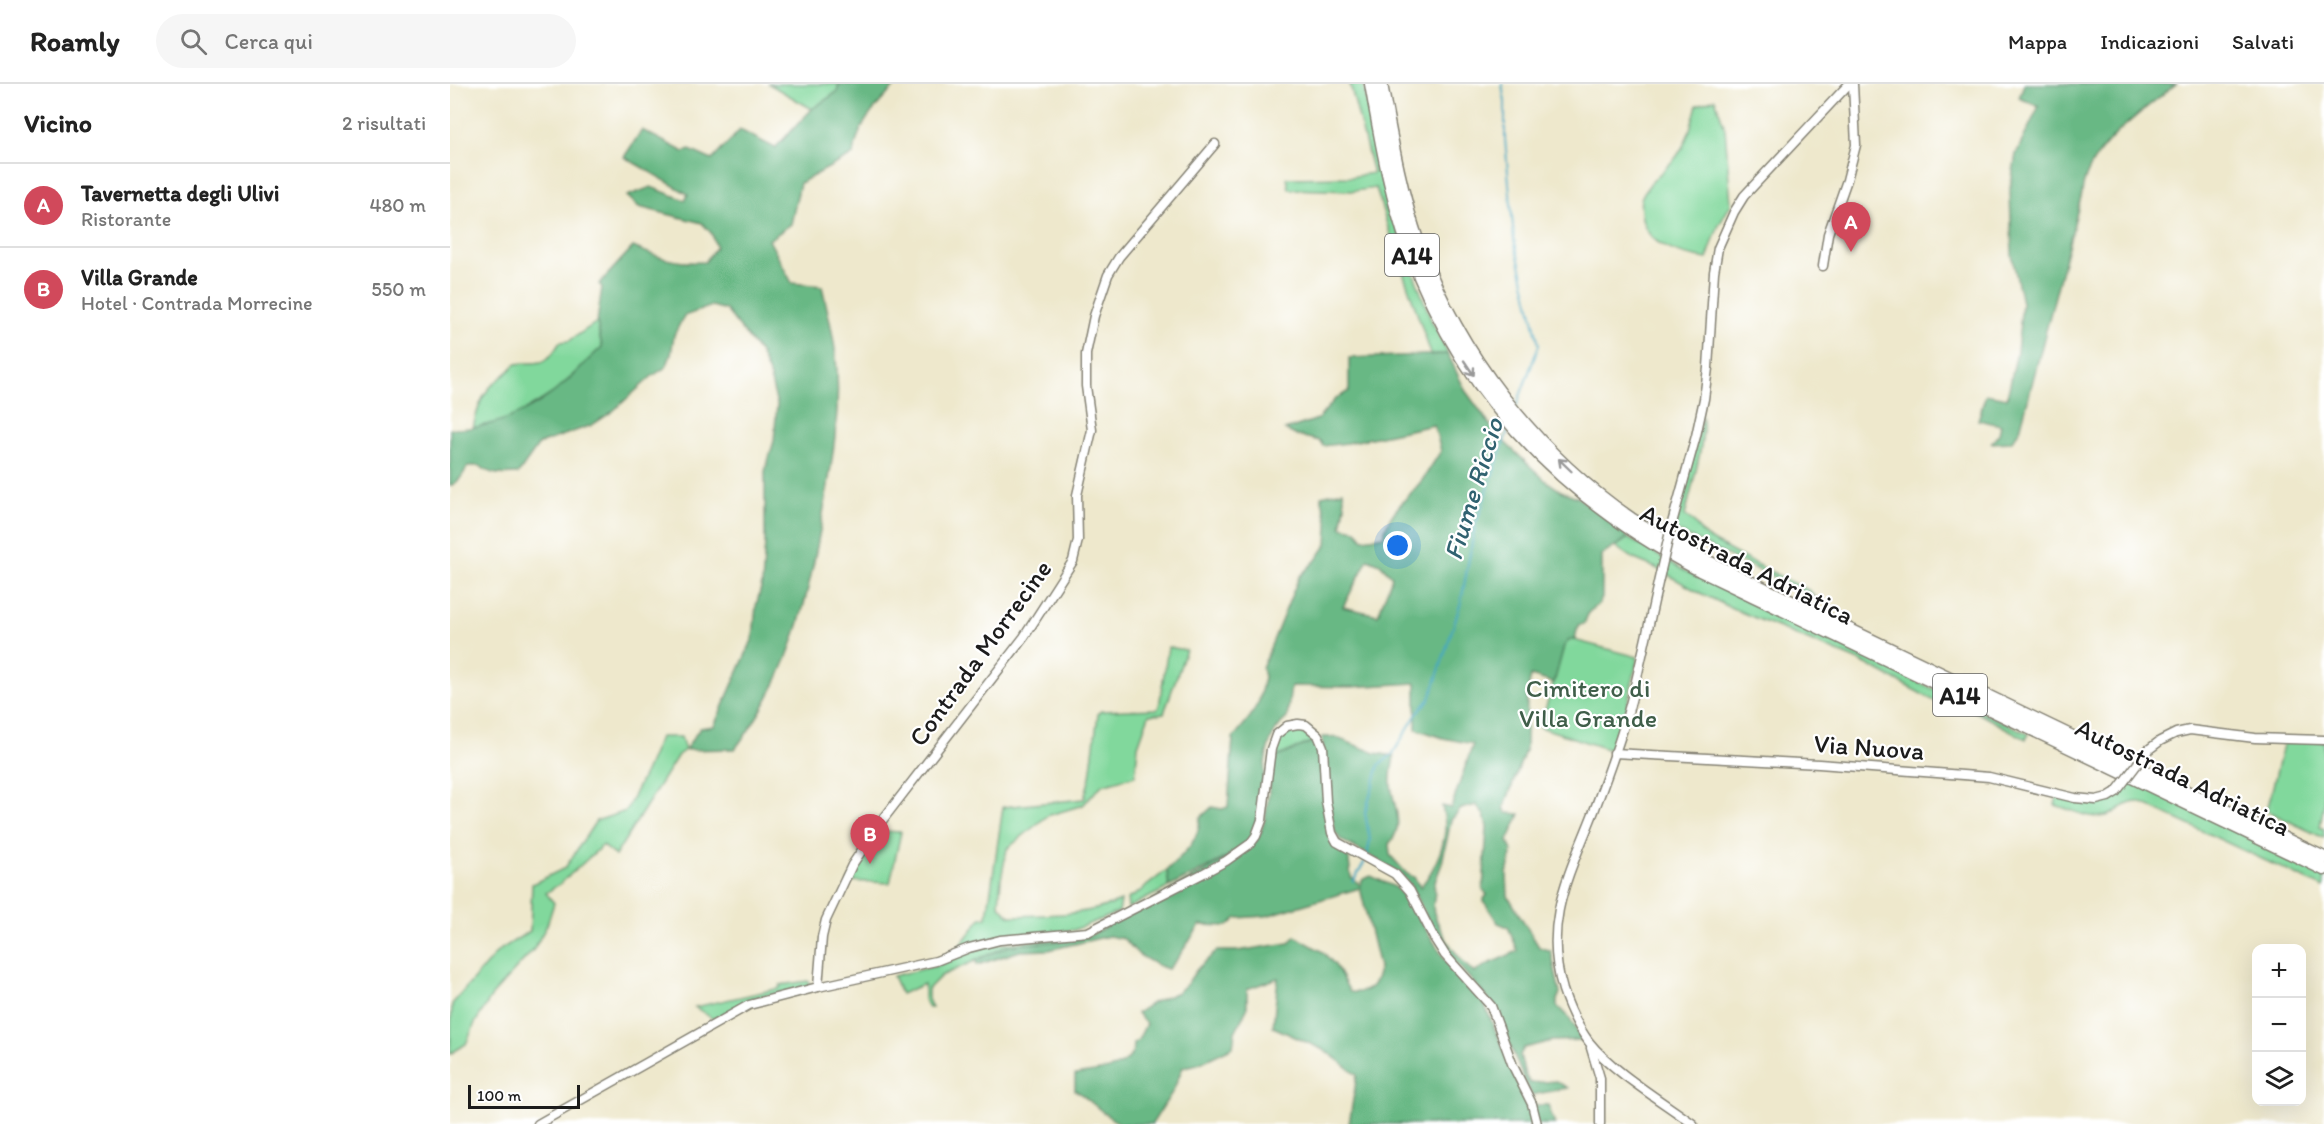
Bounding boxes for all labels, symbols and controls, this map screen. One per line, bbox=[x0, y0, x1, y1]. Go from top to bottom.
search box bbox=[156, 14, 576, 68]
text: Roamly bbox=[30, 24, 120, 58]
icon: search bbox=[177, 25, 210, 58]
text: Cerca qui bbox=[225, 28, 313, 55]
text: Mappa bbox=[2008, 29, 2067, 54]
text: Indicazioni bbox=[2100, 29, 2199, 54]
text: Salvati bbox=[2232, 29, 2294, 54]
text: Vicino bbox=[24, 107, 92, 139]
text: 2 risultati bbox=[342, 111, 426, 135]
text: Tavernetta degli Ulivi bbox=[81, 180, 279, 207]
text: A bbox=[37, 193, 50, 217]
text: 480 m bbox=[369, 193, 426, 217]
pin: A bbox=[1832, 202, 1870, 252]
text: Ristorante bbox=[81, 207, 171, 231]
road number: A14 bbox=[1385, 234, 1439, 276]
text: Villa Grande bbox=[81, 264, 198, 291]
text: B bbox=[37, 277, 50, 301]
text: 550 m bbox=[371, 277, 426, 301]
text: Hotel · Contrada Morrecine bbox=[81, 291, 313, 315]
one-way arrow bbox=[1463, 360, 1475, 376]
water label: Fiume Riccio bbox=[1436, 413, 1511, 564]
one-way arrow bbox=[1558, 458, 1573, 472]
street label: Autostrada Adriatica bbox=[1635, 496, 1859, 632]
your location bbox=[1383, 531, 1412, 560]
street label: Contrada Morrecine bbox=[902, 554, 1058, 752]
park label: Cimitero di Villa Grande bbox=[1519, 672, 1657, 734]
road number: A14 bbox=[1933, 674, 1987, 716]
street label: Autostrada Adriatica bbox=[2070, 711, 2296, 843]
street label: Via Nuova bbox=[1813, 727, 1926, 767]
pin: B bbox=[850, 814, 890, 864]
map controls bbox=[2252, 944, 2306, 1106]
button: + bbox=[2252, 944, 2306, 998]
button: − bbox=[2252, 998, 2306, 1052]
button: layers bbox=[2252, 1052, 2306, 1106]
scale bar bbox=[468, 1082, 580, 1110]
text: 100 m bbox=[477, 1086, 521, 1105]

